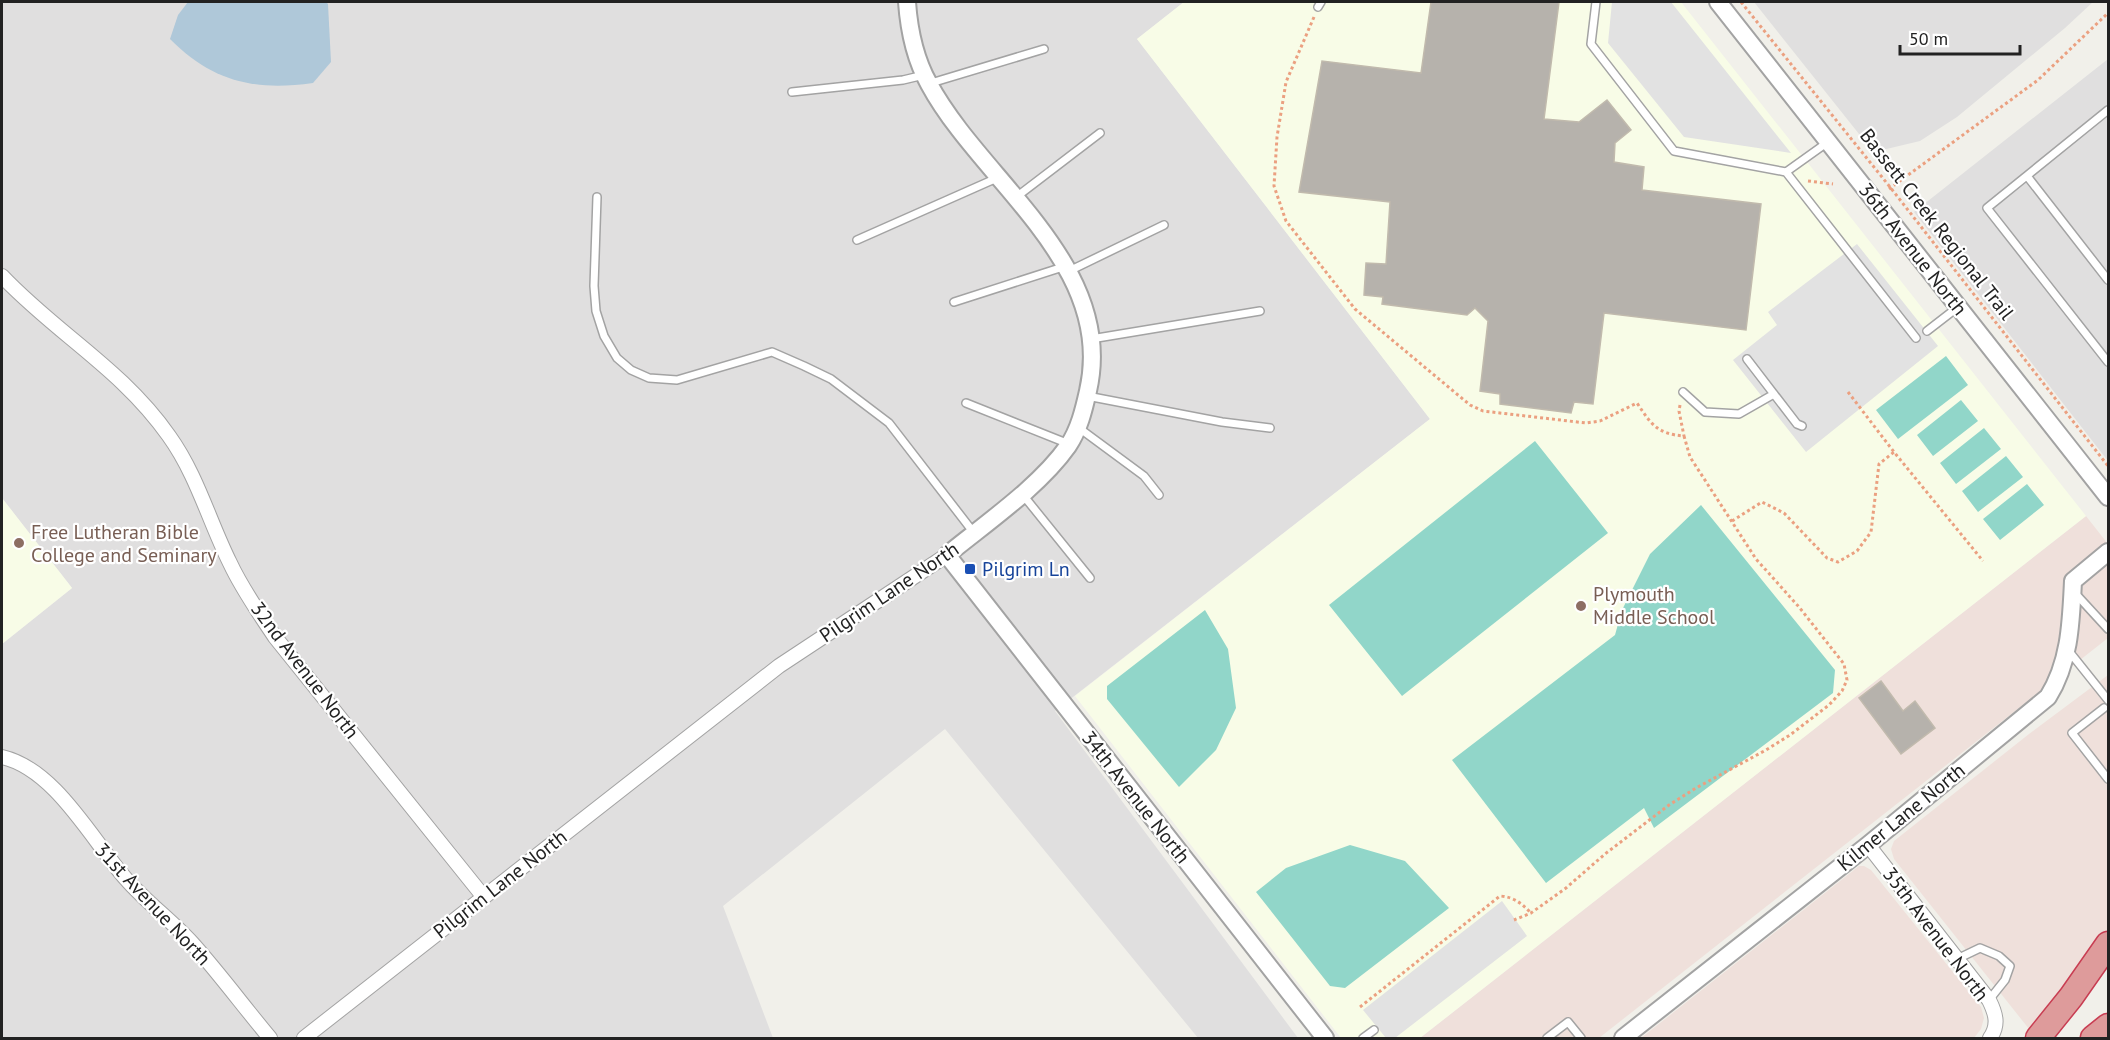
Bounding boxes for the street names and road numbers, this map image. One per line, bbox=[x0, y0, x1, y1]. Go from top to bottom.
street label: Bassett Creek Regional Trail bbox=[1854, 123, 2020, 325]
street label: 36th Avenue North bbox=[1853, 177, 1973, 321]
street label: Pilgrim Lane North bbox=[814, 536, 964, 648]
street label: 32nd Avenue North bbox=[245, 596, 365, 744]
street label: 34th Avenue North bbox=[1076, 725, 1196, 869]
street label: Kilmer Lane North bbox=[1832, 757, 1970, 877]
street label: Pilgrim Lane North bbox=[428, 824, 572, 944]
street label: 31st Avenue North bbox=[89, 837, 217, 971]
street label: 35th Avenue North bbox=[1877, 862, 1995, 1006]

